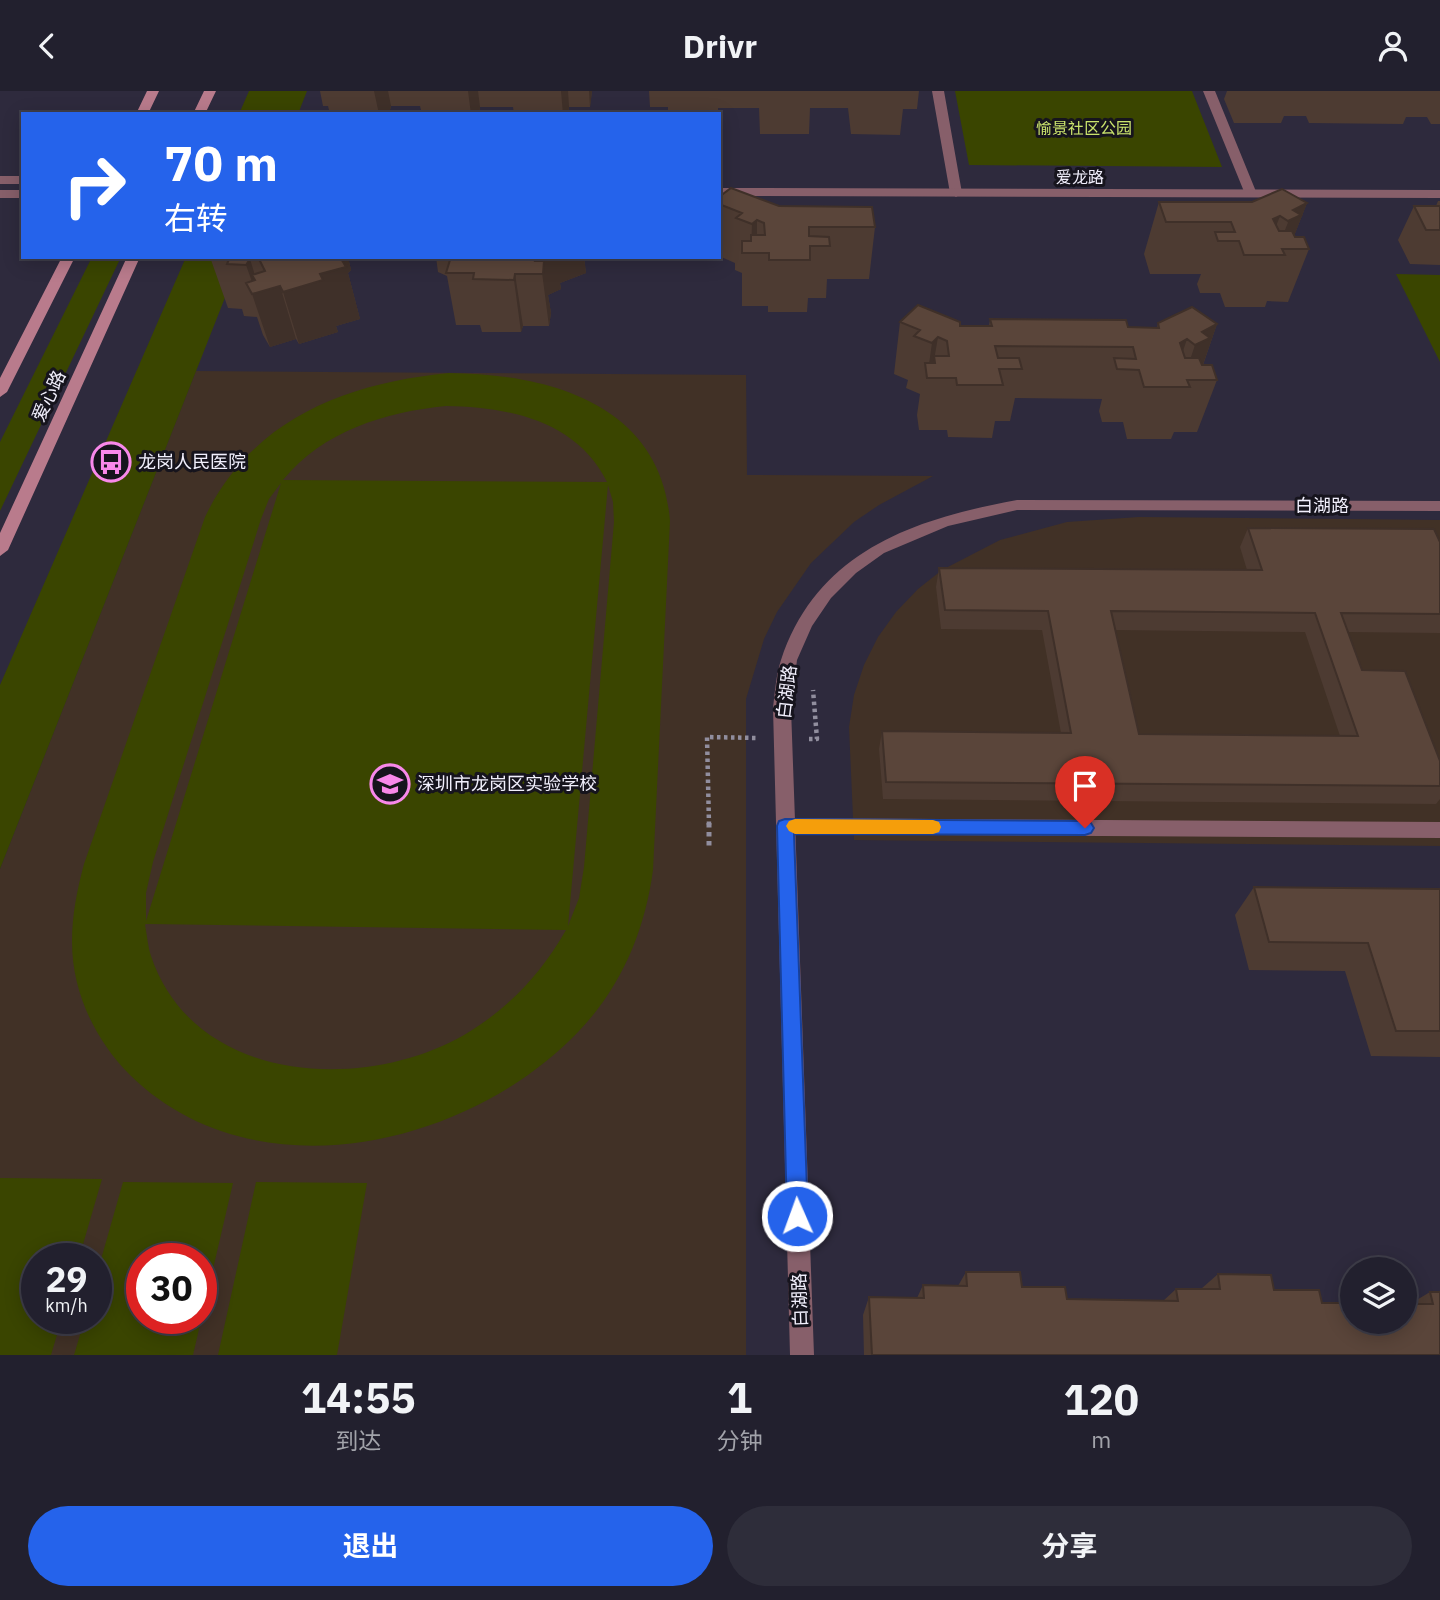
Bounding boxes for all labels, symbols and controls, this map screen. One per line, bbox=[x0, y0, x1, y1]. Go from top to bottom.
text: Drivr bbox=[683, 25, 757, 67]
icon: back bbox=[28, 27, 66, 65]
icon: person bbox=[1374, 27, 1412, 65]
park label: 愉景社区公园 bbox=[1036, 118, 1132, 138]
text: 70 m bbox=[164, 131, 278, 194]
icon: right bbox=[49, 140, 140, 231]
street label: 爱龙路 bbox=[1056, 167, 1104, 187]
text: 右转 bbox=[164, 197, 228, 239]
street label: 爱心路 bbox=[27, 366, 70, 425]
bus stop icon: 龙岗人民医院 bbox=[90, 441, 132, 483]
place label: 龙岗人民医院 bbox=[138, 450, 246, 473]
street label: 白湖路 bbox=[1295, 494, 1349, 517]
street label: 白湖路 bbox=[772, 664, 801, 720]
pin bbox=[1055, 756, 1115, 828]
school or university icon: 深圳市龙岗区实验学校 bbox=[369, 763, 411, 805]
icon: arrive bbox=[1066, 767, 1104, 805]
place label: 深圳市龙岗区实验学校 bbox=[417, 772, 597, 795]
position arrow bbox=[760, 1179, 834, 1253]
speed limit sign: 30 bbox=[126, 1243, 217, 1334]
text: 29 bbox=[45, 1256, 88, 1302]
map controls bbox=[1340, 1257, 1417, 1334]
button: layers bbox=[1340, 1257, 1417, 1334]
street label: 白湖路 bbox=[787, 1273, 812, 1327]
text: km/h bbox=[45, 1294, 88, 1317]
text: 14:55 bbox=[301, 1370, 416, 1425]
text: 1 bbox=[727, 1370, 752, 1425]
text: 120 bbox=[1063, 1372, 1139, 1427]
text: m bbox=[1091, 1424, 1111, 1454]
text: 到达 bbox=[335, 1425, 381, 1455]
text: 分钟 bbox=[717, 1425, 763, 1455]
button: 退出 bbox=[28, 1506, 713, 1586]
button: 分享 bbox=[727, 1506, 1412, 1586]

